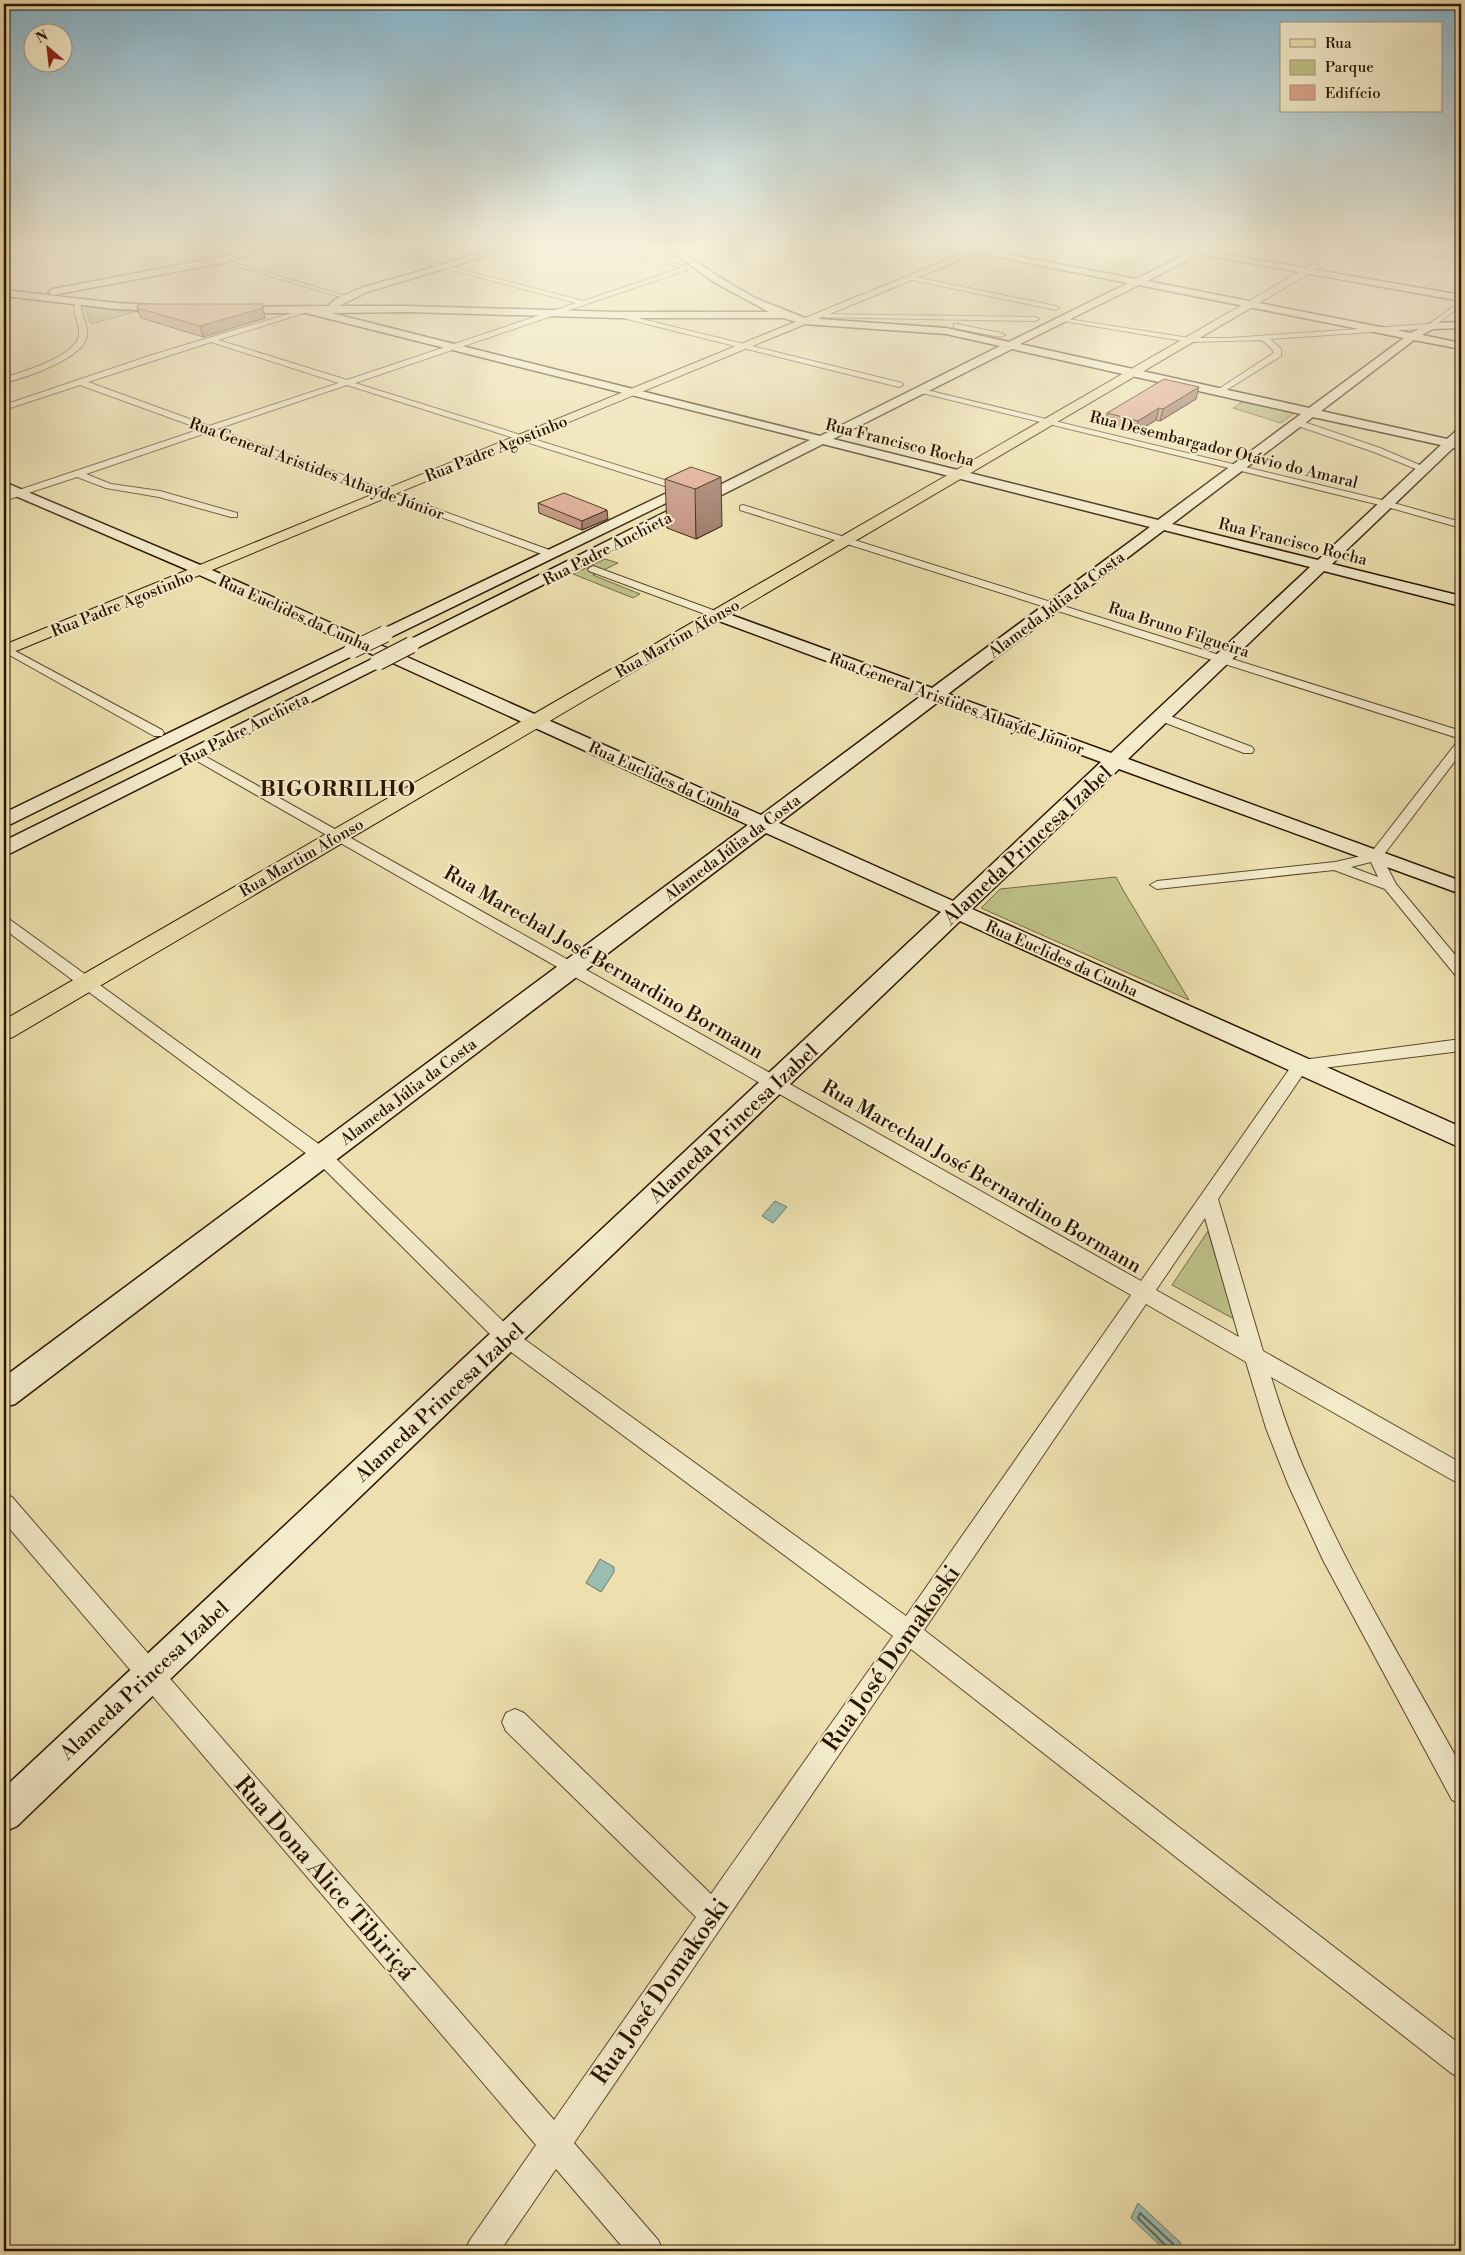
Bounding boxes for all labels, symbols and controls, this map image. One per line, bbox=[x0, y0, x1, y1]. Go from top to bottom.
north arrow bbox=[22, 22, 72, 72]
legend bbox=[1280, 22, 1442, 112]
text: N bbox=[33, 27, 51, 48]
text: Rua bbox=[1325, 34, 1352, 53]
text: Parque bbox=[1325, 58, 1374, 77]
text: Edifício bbox=[1325, 84, 1381, 103]
street label: Rua Desembargador Otávio do Amaral bbox=[1087, 407, 1360, 493]
street label: Rua Padre Agostinho bbox=[422, 411, 571, 487]
street label: Rua General Aristides Athaýde Júnior bbox=[186, 413, 447, 525]
street label: Rua Francisco Rocha bbox=[823, 415, 977, 471]
street label: Rua Padre Anchieta bbox=[539, 507, 676, 590]
street label: Rua Francisco Rocha bbox=[1216, 514, 1370, 570]
street label: Alameda Júlia da Costa bbox=[984, 547, 1129, 663]
street label: Rua Padre Agostinho bbox=[48, 566, 197, 642]
street label: Rua Euclides da Cunha bbox=[215, 571, 375, 657]
street label: Rua Martim Afonso bbox=[612, 595, 743, 683]
street label: Rua Bruno Filgueira bbox=[1106, 598, 1253, 662]
street label: Rua General Aristides Athaýde Júnior bbox=[826, 648, 1087, 760]
street label: Rua Padre Anchieta bbox=[176, 688, 313, 771]
street label: Rua Euclides da Cunha bbox=[585, 737, 745, 823]
street label: Alameda Princesa Izabel bbox=[938, 761, 1118, 932]
district label: BIGORRILHO bbox=[260, 777, 416, 803]
street label: Alameda Júlia da Costa bbox=[660, 790, 805, 906]
street label: Rua Martim Afonso bbox=[236, 814, 367, 902]
street label: Rua Marechal José Bernardino Bormann bbox=[439, 861, 768, 1065]
street label: Rua Euclides da Cunha bbox=[982, 916, 1142, 1002]
street label: Alameda Júlia da Costa bbox=[336, 1034, 481, 1150]
street label: Alameda Princesa Izabel bbox=[644, 1039, 824, 1210]
street label: Rua Marechal José Bernardino Bormann bbox=[817, 1075, 1146, 1279]
street label: Alameda Princesa Izabel bbox=[350, 1318, 530, 1489]
street label: Rua José Domakoski bbox=[816, 1560, 967, 1758]
street label: Alameda Princesa Izabel bbox=[55, 1596, 235, 1767]
street label: Rua Dona Alice Tibiriçá bbox=[227, 1770, 422, 1988]
street label: Rua José Domakoski bbox=[585, 1893, 736, 2091]

